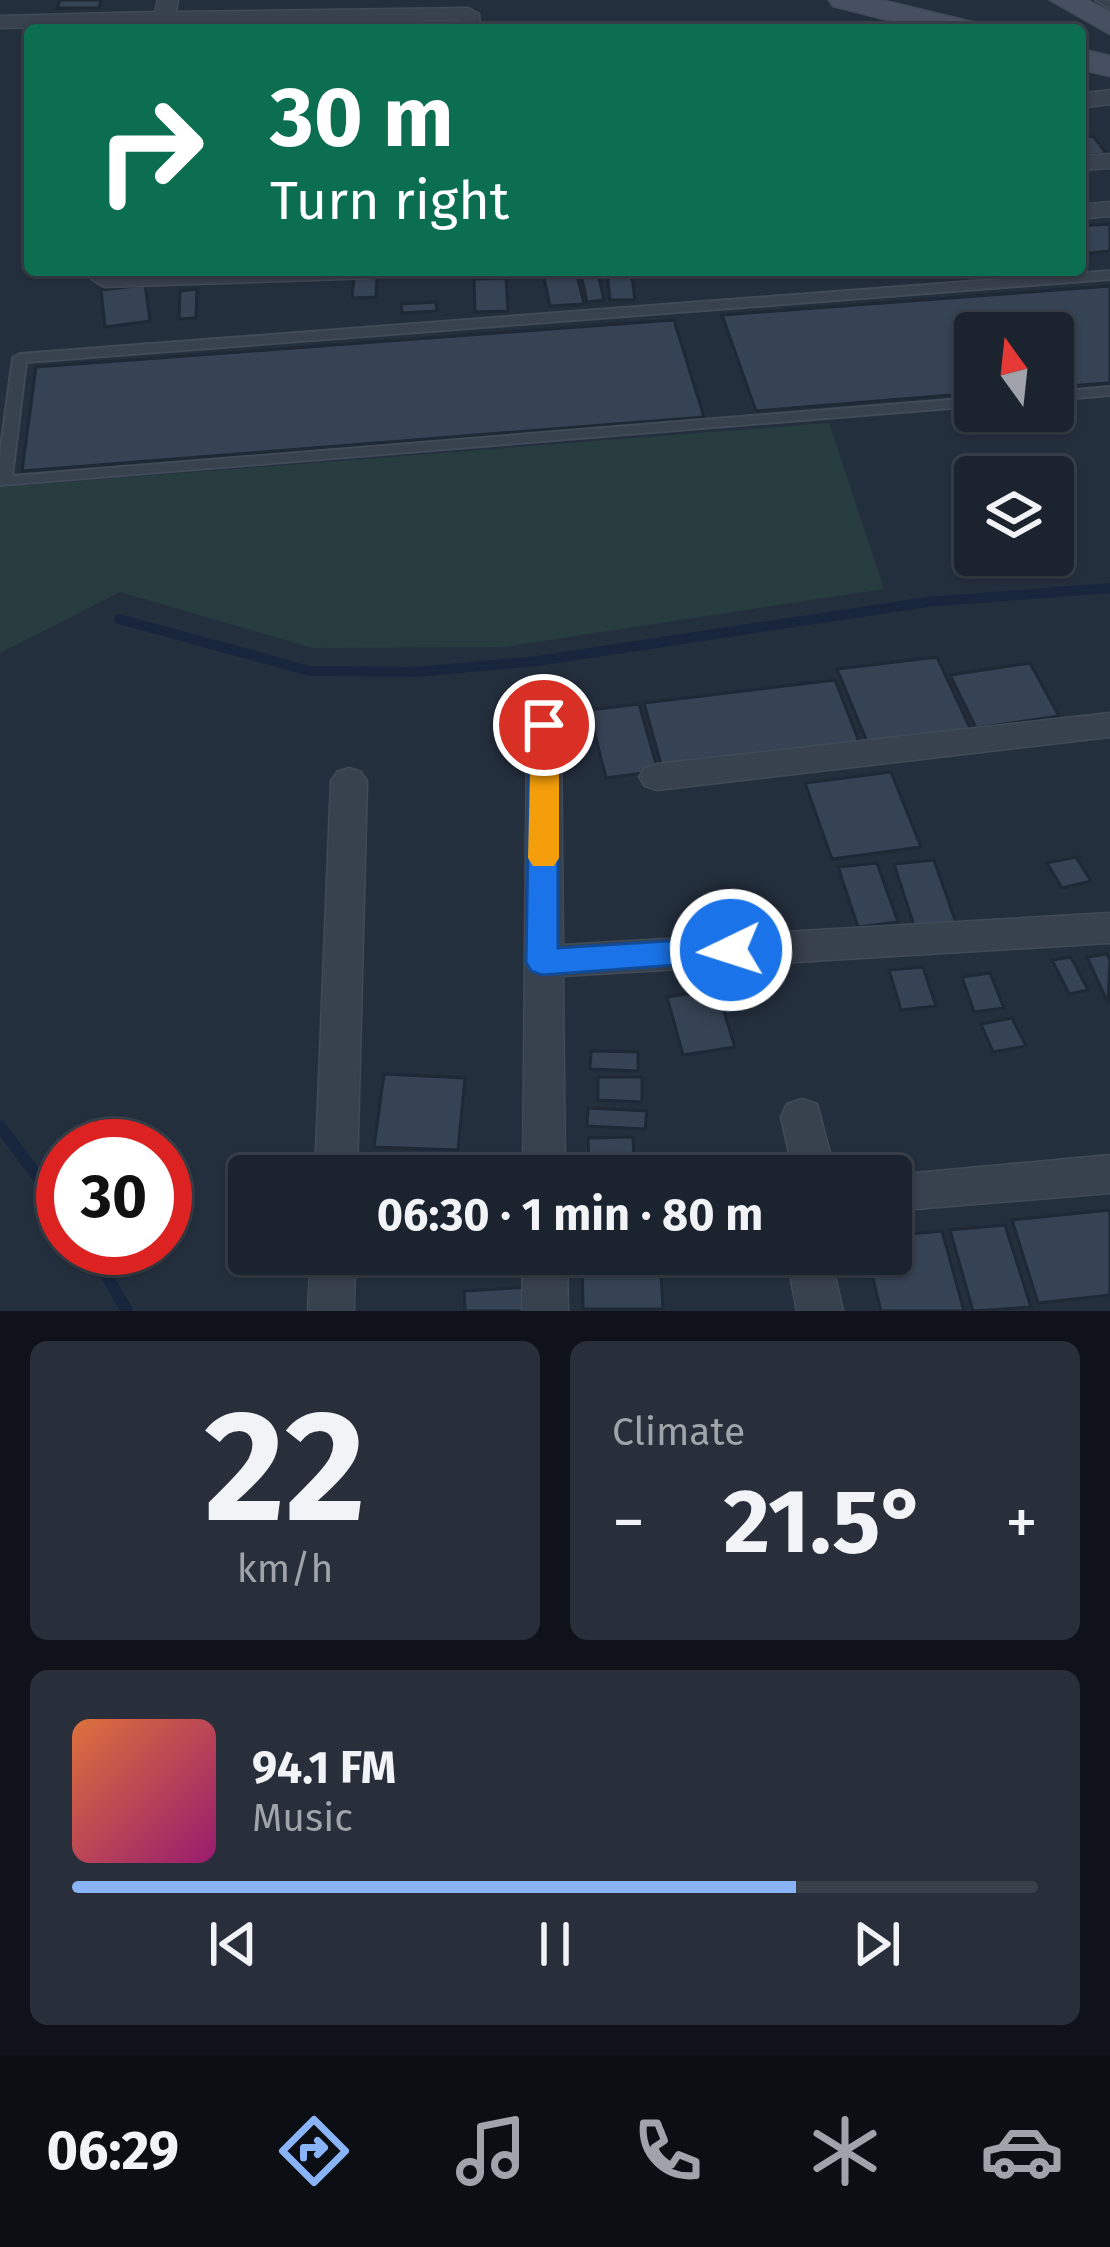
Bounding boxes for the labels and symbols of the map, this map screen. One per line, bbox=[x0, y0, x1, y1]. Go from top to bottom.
north arrow bbox=[954, 312, 1074, 432]
pin bbox=[493, 674, 595, 776]
position arrow bbox=[668, 887, 794, 1013]
speed limit sign: 30 bbox=[36, 1119, 192, 1275]

